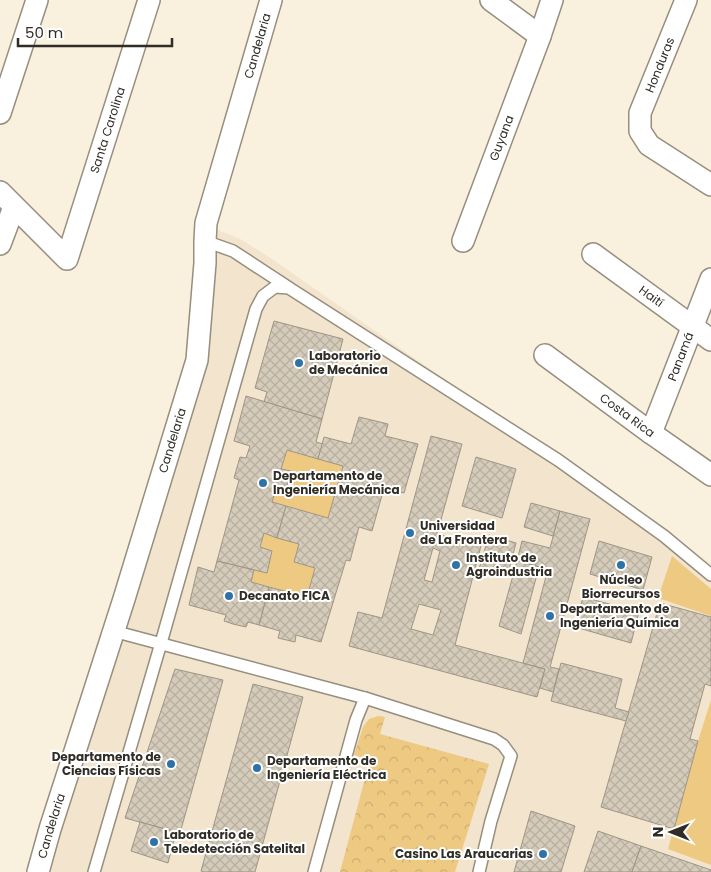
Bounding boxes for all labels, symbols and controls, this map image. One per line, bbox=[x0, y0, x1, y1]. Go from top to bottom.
street label: Candelaria bbox=[240, 11, 275, 80]
scale bar bbox=[18, 15, 171, 47]
text: 50 m bbox=[25, 22, 63, 43]
street label: Honduras bbox=[641, 35, 678, 95]
street label: Santa Carolina bbox=[86, 85, 129, 175]
street label: Guyana bbox=[485, 113, 518, 163]
street label: Haití bbox=[636, 281, 667, 311]
street label: Panamá bbox=[663, 329, 698, 383]
place label: Laboratorio de Mecánica bbox=[309, 347, 388, 378]
marker: Laboratorio de Mecánica bbox=[293, 357, 305, 369]
street label: Costa Rica bbox=[596, 389, 659, 441]
street label: Candelaria bbox=[154, 406, 190, 475]
place label: Departamento de Ingeniería Mecánica bbox=[273, 467, 400, 498]
marker: Departamento de Ingeniería Mecánica bbox=[257, 477, 269, 489]
place label: Universidad de La Frontera bbox=[420, 517, 507, 548]
marker: Universidad de La Frontera bbox=[404, 527, 416, 539]
place label: Instituto de Agroindustria bbox=[466, 549, 552, 580]
marker: Instituto de Agroindustria bbox=[450, 559, 462, 571]
marker: Núcleo Biorrecursos bbox=[615, 559, 627, 571]
place label: Núcleo Biorrecursos bbox=[582, 571, 660, 602]
place label: Decanato FICA bbox=[239, 587, 330, 604]
marker: Decanato FICA bbox=[223, 590, 235, 602]
place label: Departamento de Ingeniería Química bbox=[560, 600, 679, 631]
marker: Departamento de Ingeniería Química bbox=[544, 610, 556, 622]
place label: Departamento de Ciencias Físicas bbox=[52, 748, 162, 779]
place label: Departamento de Ingeniería Eléctrica bbox=[267, 752, 387, 783]
marker: Departamento de Ciencias Físicas bbox=[165, 758, 177, 770]
marker: Departamento de Ingeniería Eléctrica bbox=[251, 762, 263, 774]
street label: Candelaria bbox=[33, 791, 69, 860]
north arrow bbox=[646, 807, 696, 857]
place label: Laboratorio de Teledetección Satelital bbox=[164, 826, 305, 857]
text: N bbox=[648, 827, 668, 837]
marker: Laboratorio de Teledetección Satelital bbox=[148, 836, 160, 848]
place label: Casino Las Araucarias bbox=[395, 845, 533, 862]
marker: Casino Las Araucarias bbox=[537, 848, 549, 860]

